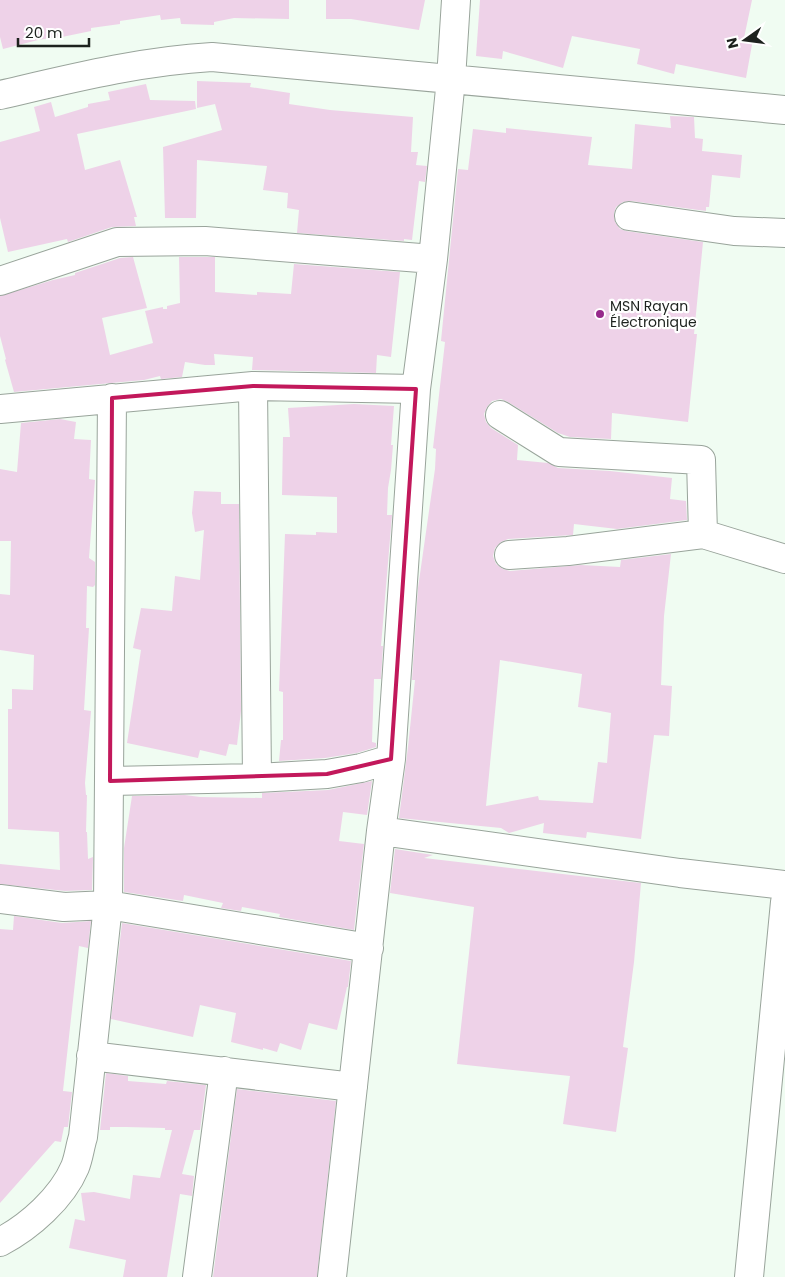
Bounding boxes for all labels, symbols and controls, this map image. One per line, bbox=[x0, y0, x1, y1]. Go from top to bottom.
scale bar bbox=[18, 15, 89, 47]
north arrow bbox=[720, 15, 770, 65]
text: 20 m bbox=[25, 22, 63, 43]
text: N bbox=[721, 36, 743, 51]
place label: MSN Rayan Électronique bbox=[610, 296, 697, 332]
marker: MSN Rayan Électronique bbox=[594, 308, 606, 320]

